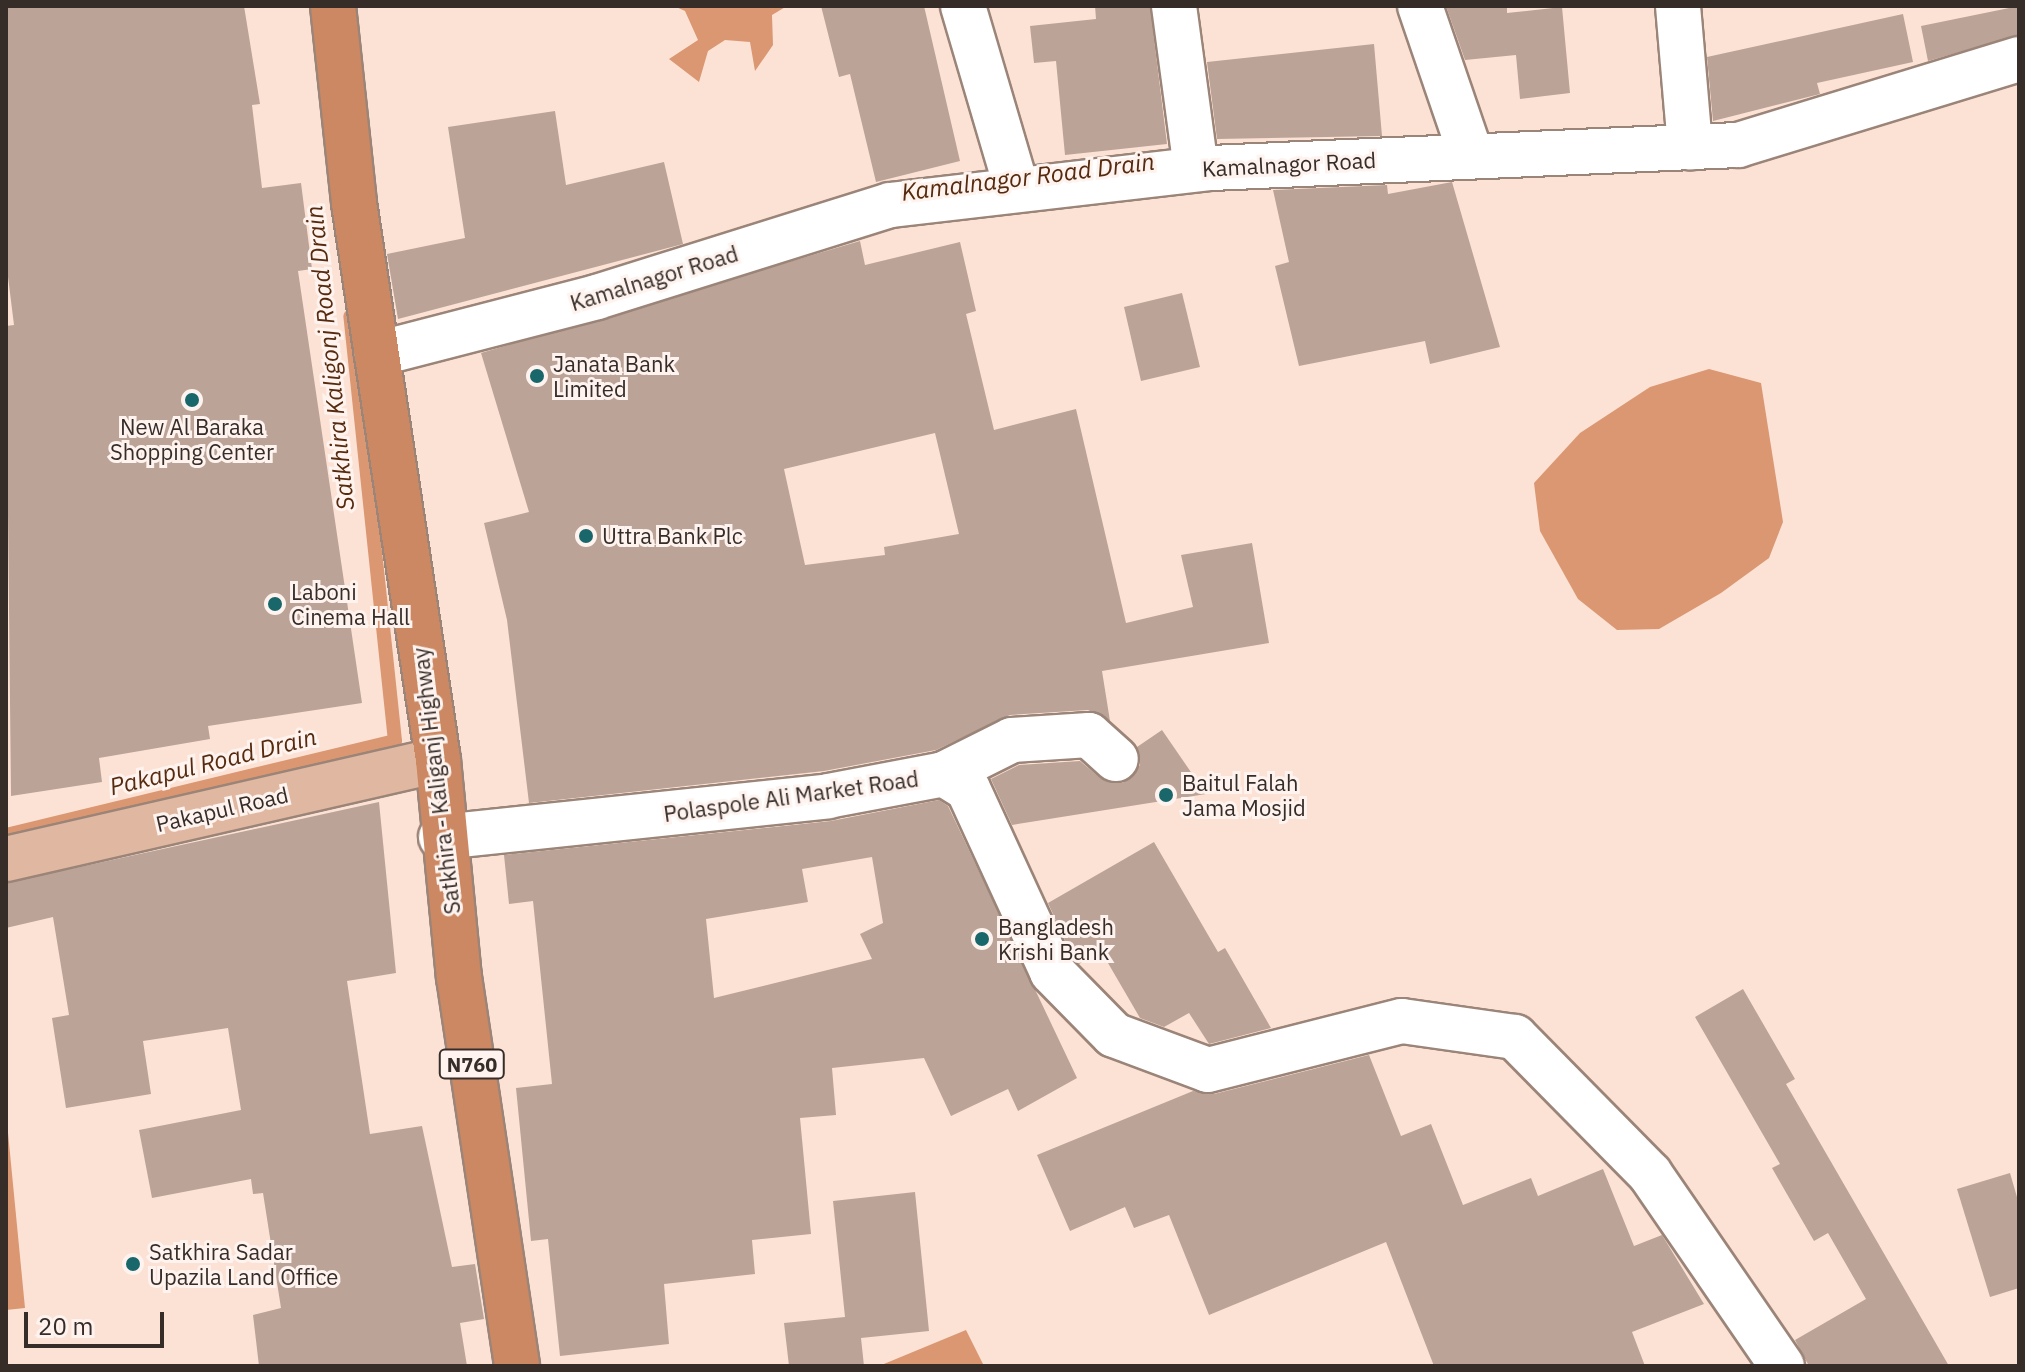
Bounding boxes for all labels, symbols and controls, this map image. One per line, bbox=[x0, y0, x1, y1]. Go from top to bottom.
street label: Kamalnagor Road bbox=[1201, 146, 1377, 182]
water label: Kamalnagor Road Drain bbox=[900, 147, 1156, 207]
water label: Satkhira Kaligonj Road Drain bbox=[300, 204, 360, 512]
street label: Kamalnagor Road bbox=[567, 240, 741, 316]
place label: Janata Bank Limited bbox=[553, 350, 675, 402]
marker: Janata Bank Limited bbox=[528, 367, 546, 385]
marker: New Al Baraka Shopping Center bbox=[183, 391, 201, 409]
place label: New Al Baraka Shopping Center bbox=[110, 413, 274, 464]
place label: Uttra Bank Plc bbox=[602, 523, 743, 549]
marker: Uttra Bank Plc bbox=[577, 527, 595, 545]
place label: Laboni Cinema Hall bbox=[291, 578, 410, 630]
marker: Laboni Cinema Hall bbox=[266, 595, 284, 613]
street label: Satkhira - Kaliganj Highway bbox=[407, 646, 465, 916]
water label: Pakapul Road Drain bbox=[107, 722, 319, 802]
street label: Polaspole Ali Market Road bbox=[662, 765, 920, 827]
place label: Baitul Falah Jama Mosjid bbox=[1182, 769, 1306, 820]
street label: Pakapul Road bbox=[153, 781, 291, 837]
marker: Baitul Falah Jama Mosjid bbox=[1157, 786, 1175, 804]
place label: Bangladesh Krishi Bank bbox=[998, 913, 1114, 964]
marker: Bangladesh Krishi Bank bbox=[973, 930, 991, 948]
road number: N760 bbox=[438, 1048, 506, 1080]
place label: Satkhira Sadar Upazila Land Office bbox=[149, 1238, 338, 1290]
marker: Satkhira Sadar Upazila Land Office bbox=[124, 1255, 142, 1273]
scale bar bbox=[28, 1296, 168, 1346]
text: 20 m bbox=[38, 1310, 93, 1342]

